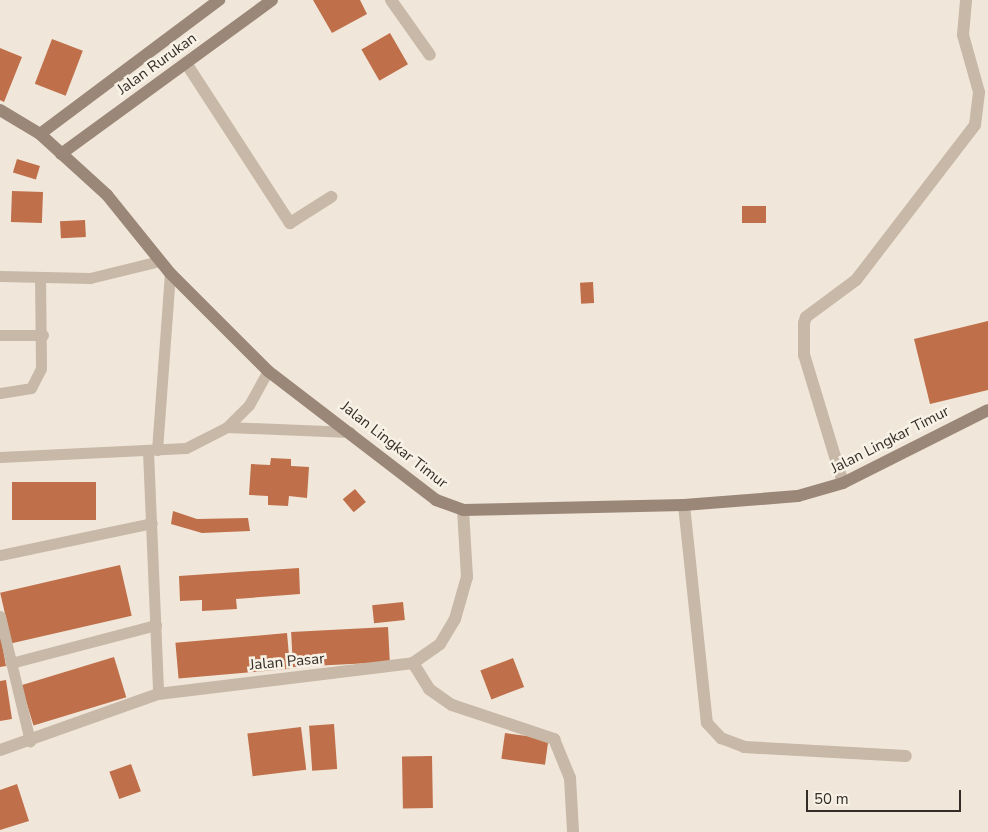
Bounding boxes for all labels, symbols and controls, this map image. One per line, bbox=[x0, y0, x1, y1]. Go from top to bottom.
street label: Jalan Rurukan bbox=[114, 29, 200, 99]
street label: Jalan Lingkar Timur bbox=[337, 398, 451, 492]
street label: Jalan Lingkar Timur bbox=[828, 402, 952, 478]
street label: Jalan Pasar bbox=[249, 650, 325, 674]
scale bar bbox=[808, 780, 963, 812]
text: 50 m bbox=[814, 789, 849, 809]

